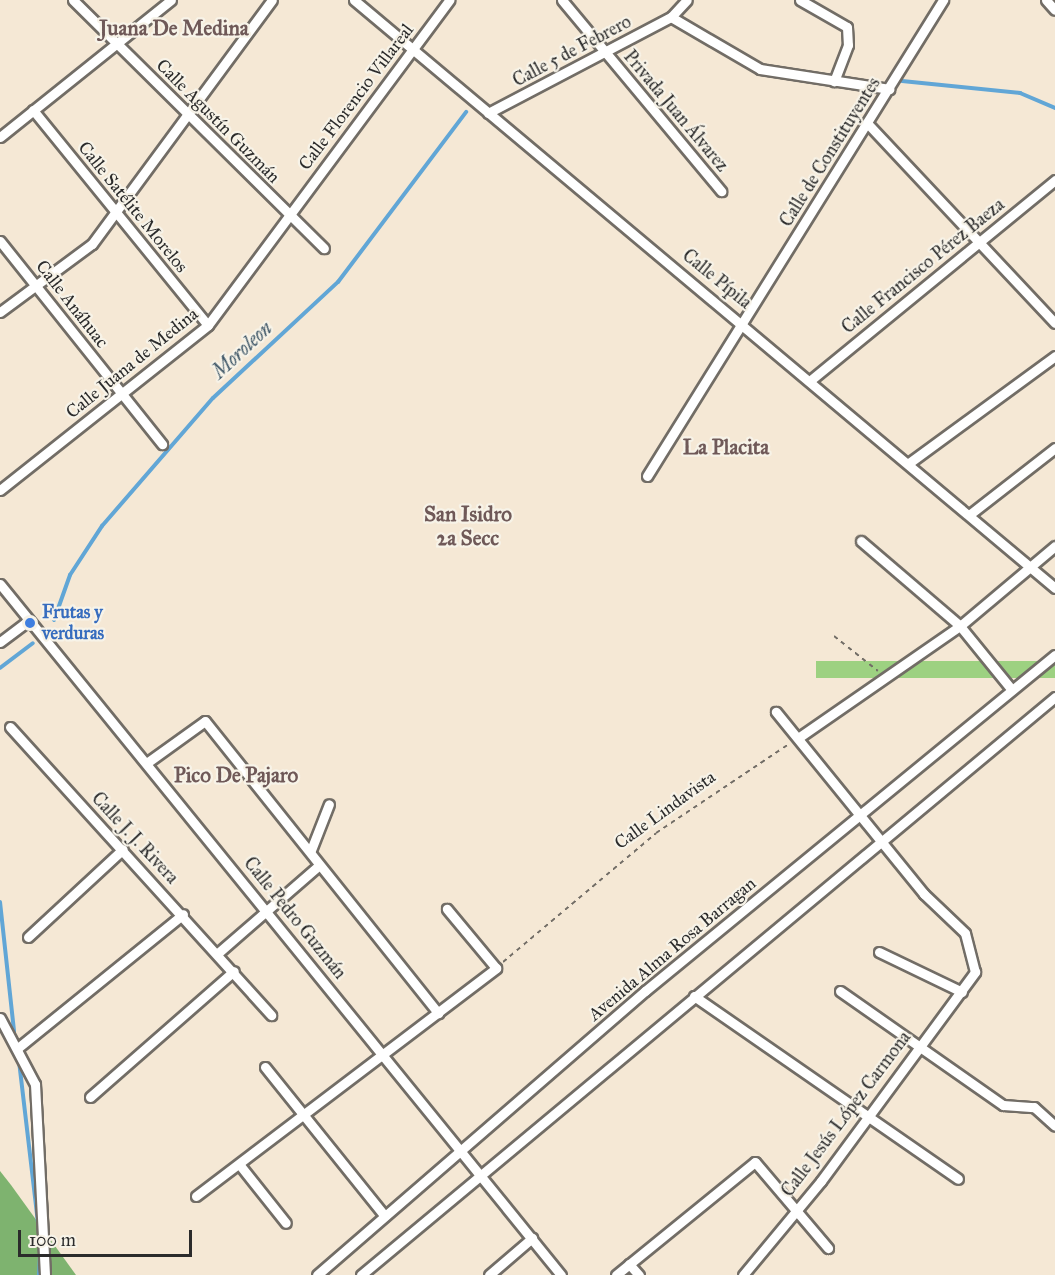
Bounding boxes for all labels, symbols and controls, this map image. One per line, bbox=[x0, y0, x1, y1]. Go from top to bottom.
street label: Calle 5 de Febrero bbox=[509, 11, 635, 91]
district label: Juana De Medina bbox=[99, 15, 249, 41]
street label: Calle Florencio Villareal bbox=[294, 20, 418, 174]
street label: Privada Juan Álvarez bbox=[619, 46, 733, 176]
street label: Calle Agustín Guzmán bbox=[152, 55, 284, 187]
street label: Calle de Constituyentes bbox=[775, 73, 885, 231]
street label: Calle Satélite Morelos bbox=[74, 137, 192, 277]
street label: Calle Francisco Pérez Baeza bbox=[837, 194, 1009, 338]
street label: Calle Pípila bbox=[678, 245, 756, 313]
street label: Calle Anáhuac bbox=[31, 256, 113, 352]
street label: Calle Juana de Medina bbox=[62, 303, 202, 423]
water label: Moroleon bbox=[207, 316, 277, 384]
district label: La Placita bbox=[683, 434, 769, 460]
district label: San Isidro 2a Secc bbox=[424, 501, 512, 551]
place label: Frutas y verduras bbox=[42, 602, 104, 644]
marker: Frutas y verduras bbox=[23, 616, 37, 630]
district label: Pico De Pajaro bbox=[174, 762, 298, 788]
street label: Calle Lindavista bbox=[610, 766, 720, 854]
street label: Calle J. J. Rivera bbox=[87, 788, 183, 888]
street label: Calle Pedro Guzmán bbox=[239, 853, 351, 983]
street label: Avenida Alma Rosa Barragan bbox=[584, 873, 760, 1025]
street label: Calle Jesús López Carmona bbox=[777, 1027, 915, 1201]
scale bar bbox=[21, 1218, 195, 1256]
text: 100 m bbox=[29, 1229, 76, 1251]

